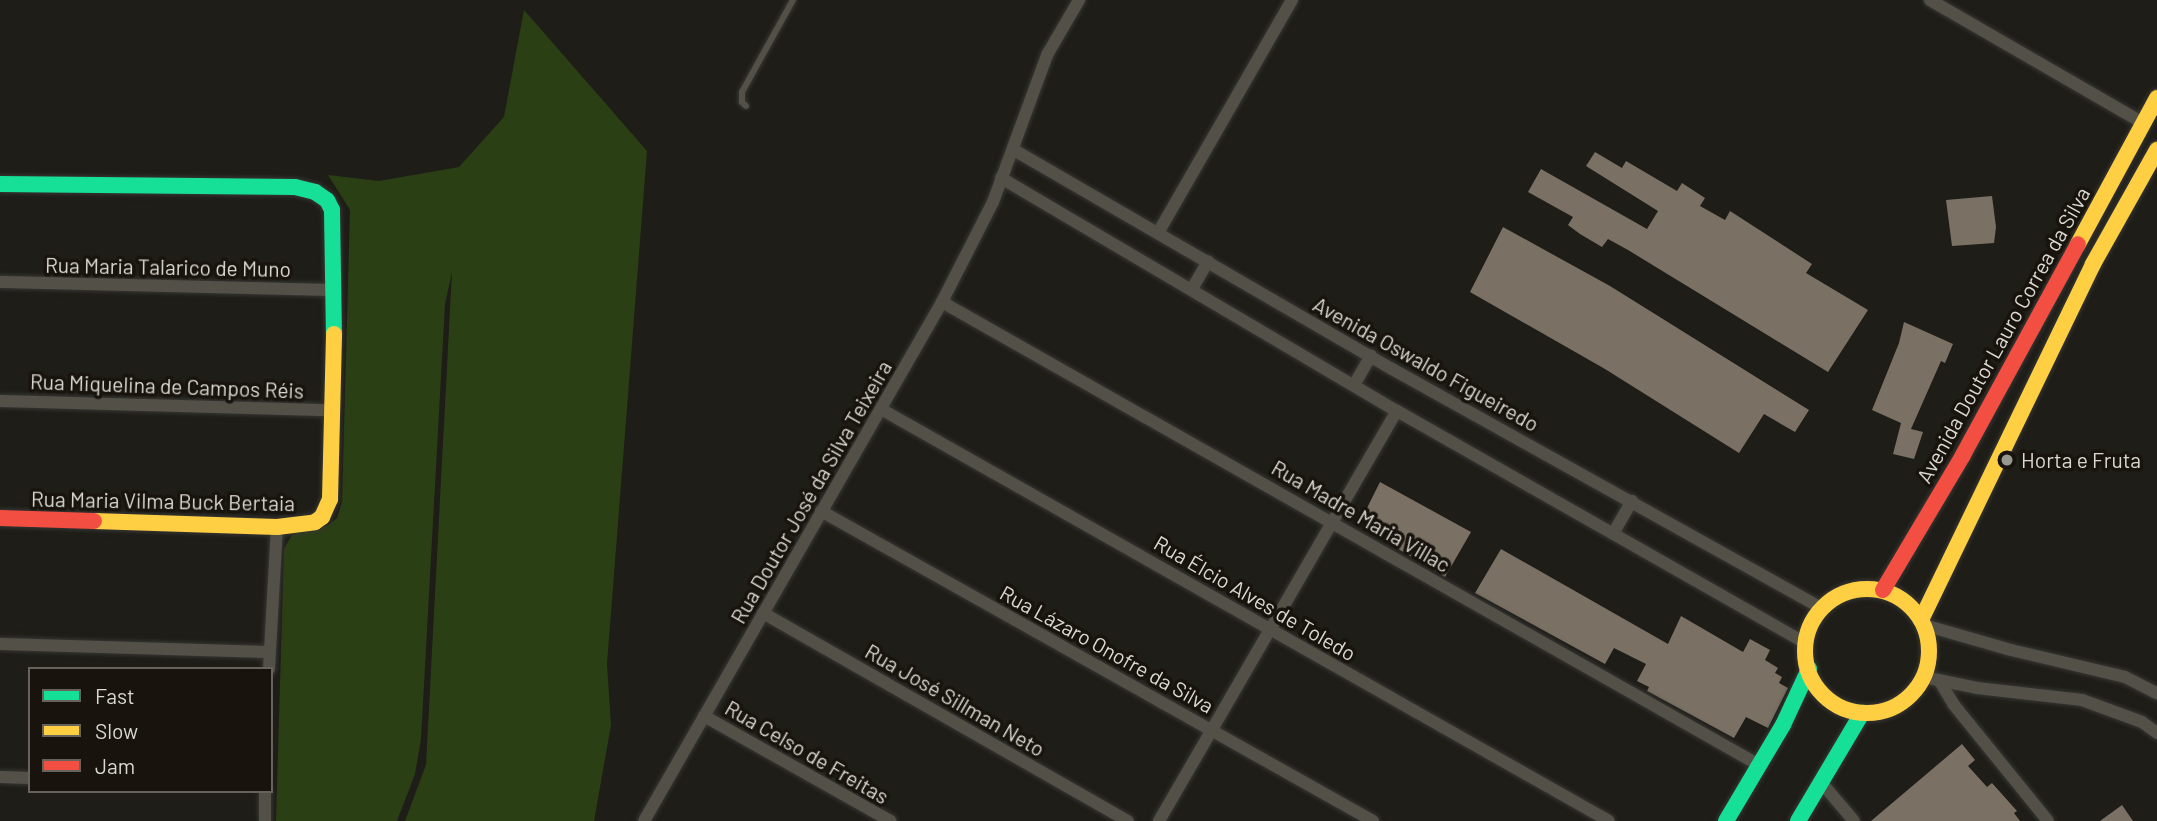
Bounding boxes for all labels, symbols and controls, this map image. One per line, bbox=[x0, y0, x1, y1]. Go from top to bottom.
street label: Avenida Doutor Lauro Correa da Silva bbox=[1911, 183, 2095, 487]
street label: Rua Maria Talarico de Muno bbox=[45, 252, 291, 282]
street label: Avenida Oswaldo Figueiredo bbox=[1309, 291, 1543, 437]
street label: Rua Doutor José da Silva Teixeira bbox=[725, 356, 897, 628]
street label: Rua Miquelina de Campos Réis bbox=[30, 369, 304, 403]
place label: Horta e Fruta bbox=[2021, 447, 2141, 473]
marker: Horta e Fruta bbox=[1999, 452, 2015, 468]
street label: Rua Madre Maria Villac bbox=[1267, 455, 1455, 577]
street label: Rua Maria Vilma Buck Bertaia bbox=[31, 486, 295, 516]
street label: Rua Élcio Alves de Toledo bbox=[1150, 530, 1360, 666]
street label: Rua Lázaro Onofre da Silva bbox=[996, 580, 1218, 718]
street label: Rua José Sillman Neto bbox=[861, 638, 1049, 762]
legend bbox=[28, 667, 273, 793]
text: Fast bbox=[95, 683, 135, 708]
street label: Rua Celso de Freitas bbox=[721, 695, 893, 809]
text: Slow bbox=[95, 718, 138, 743]
text: Jam bbox=[95, 753, 135, 778]

